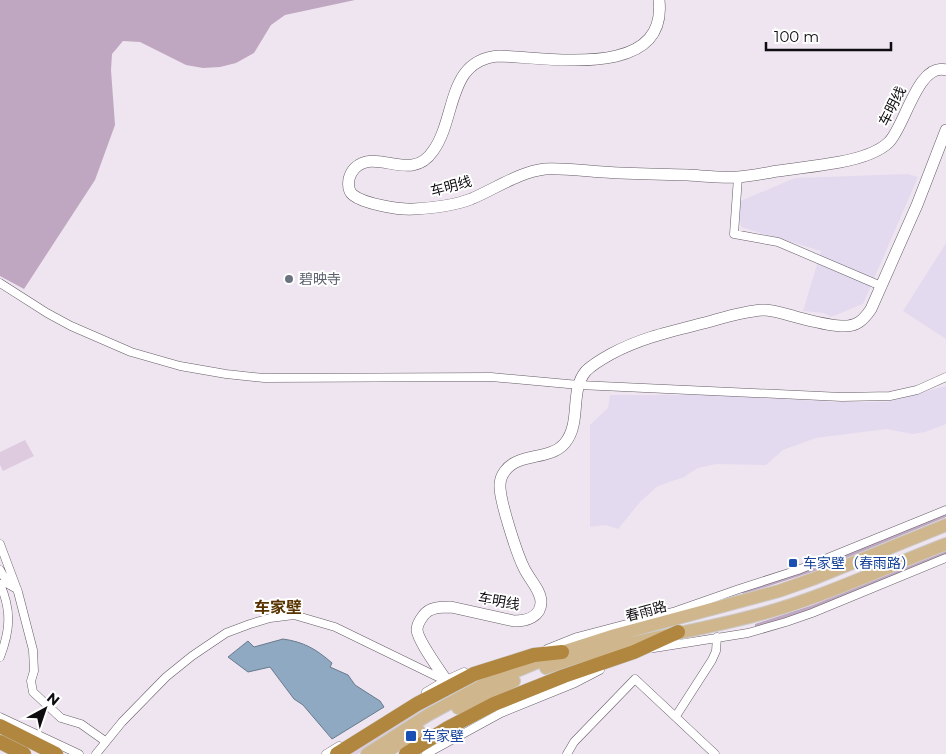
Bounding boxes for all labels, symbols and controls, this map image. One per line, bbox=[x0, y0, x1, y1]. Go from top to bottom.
scale bar bbox=[766, 20, 891, 52]
text: 100 m bbox=[774, 27, 819, 46]
street label: 车明线 bbox=[874, 83, 910, 129]
street label: 车明线 bbox=[428, 172, 474, 200]
place label: 碧映寺 bbox=[299, 270, 341, 288]
marker: 碧映寺 bbox=[283, 273, 295, 285]
place label: 车家壁（春雨路） bbox=[803, 554, 915, 572]
marker: 车家壁（春雨路） bbox=[787, 557, 799, 569]
street label: 车明线 bbox=[477, 588, 521, 614]
street label: 春雨路 bbox=[623, 597, 669, 625]
district label: 车家壁 bbox=[254, 598, 302, 617]
north arrow bbox=[20, 684, 70, 734]
text: N bbox=[43, 689, 63, 710]
place label: 车家壁 bbox=[422, 727, 464, 745]
marker: 车家壁 bbox=[404, 729, 418, 743]

